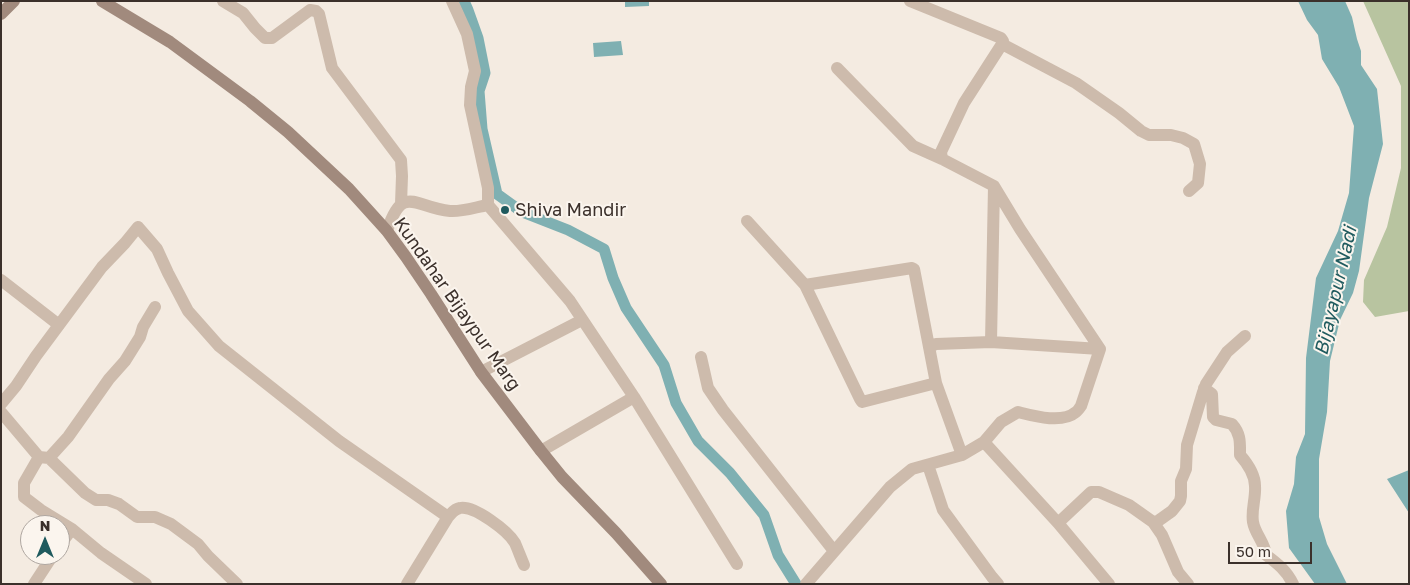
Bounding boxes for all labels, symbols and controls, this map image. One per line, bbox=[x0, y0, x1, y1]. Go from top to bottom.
place label: Shiva Mandir bbox=[515, 199, 626, 221]
marker: Shiva Mandir bbox=[499, 204, 511, 216]
street label: Kundahar Bijaypur Marg bbox=[389, 213, 525, 395]
water label: Bijayapur Nadi bbox=[1310, 224, 1362, 358]
north arrow bbox=[20, 515, 70, 565]
text: N bbox=[40, 517, 50, 534]
scale bar bbox=[1230, 532, 1314, 564]
text: 50 m bbox=[1236, 542, 1271, 560]

